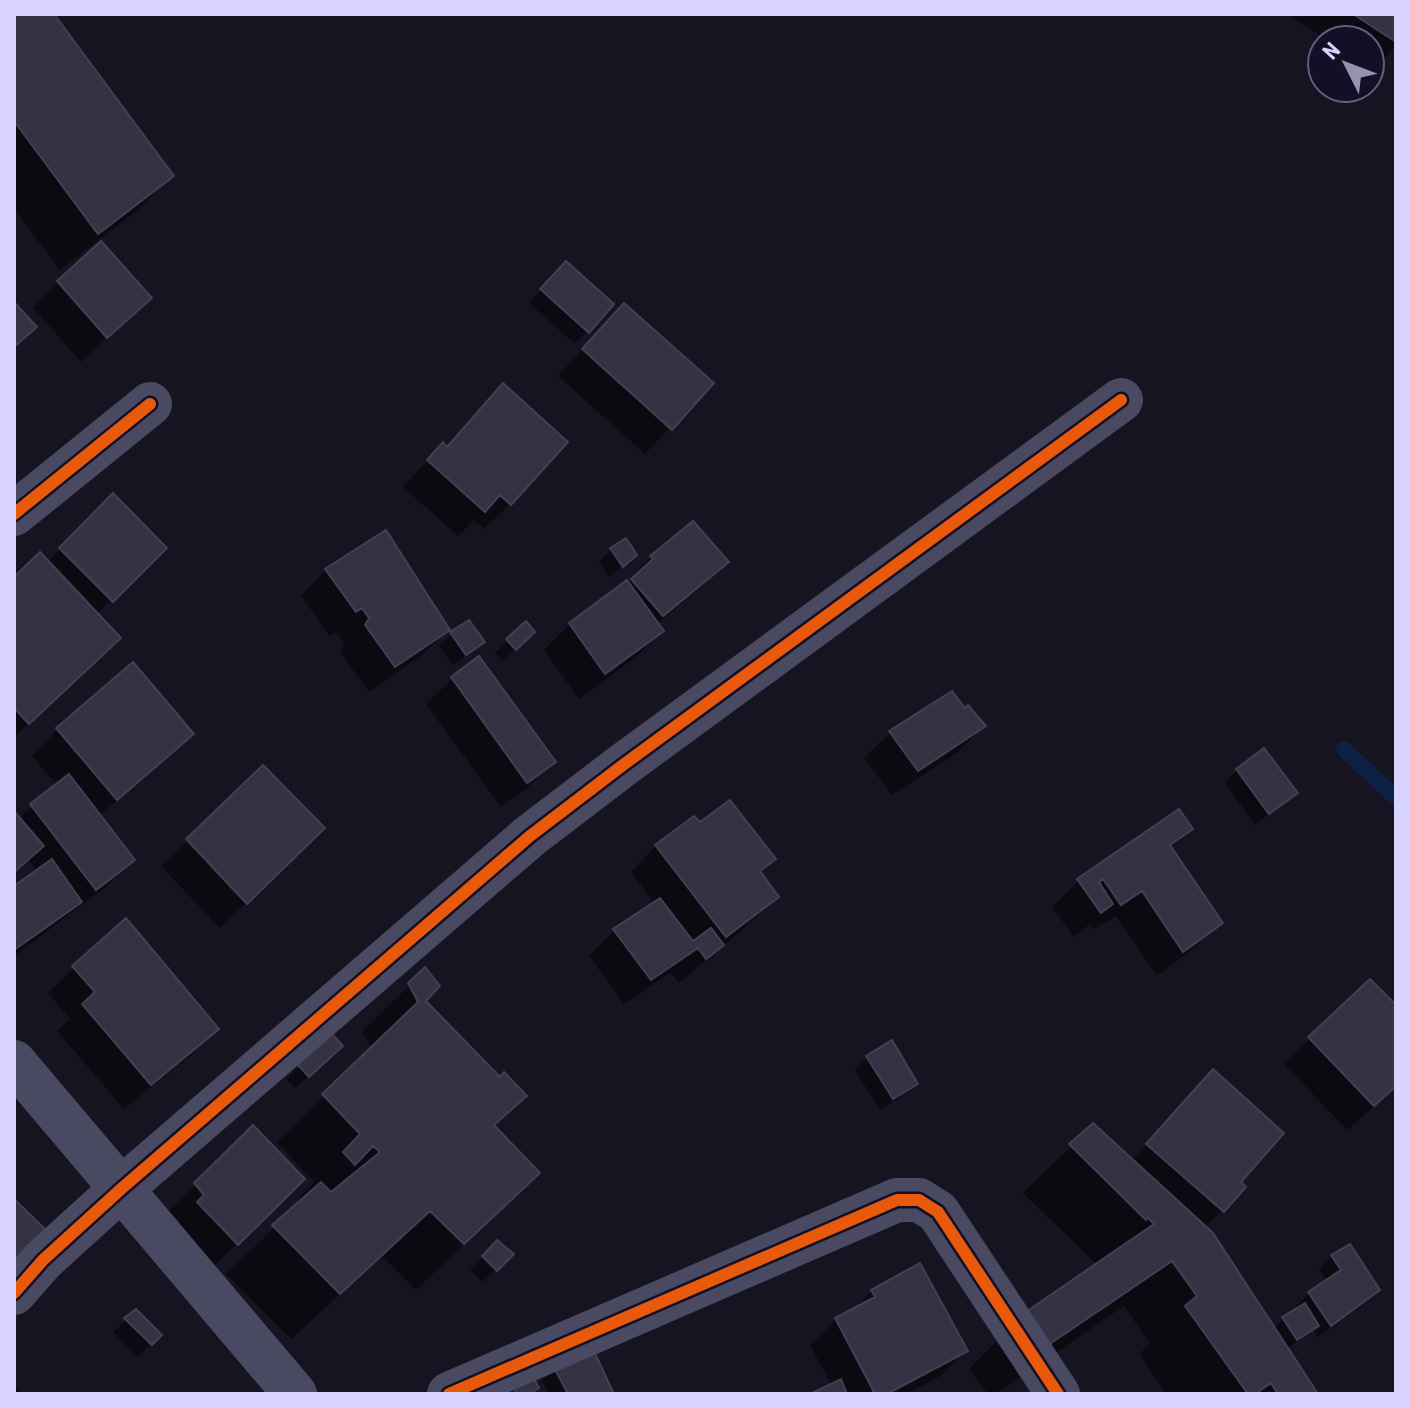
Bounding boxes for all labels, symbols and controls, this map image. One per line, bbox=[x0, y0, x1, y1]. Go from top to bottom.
north arrow bbox=[1306, 24, 1386, 104]
text: N bbox=[1318, 38, 1345, 64]

